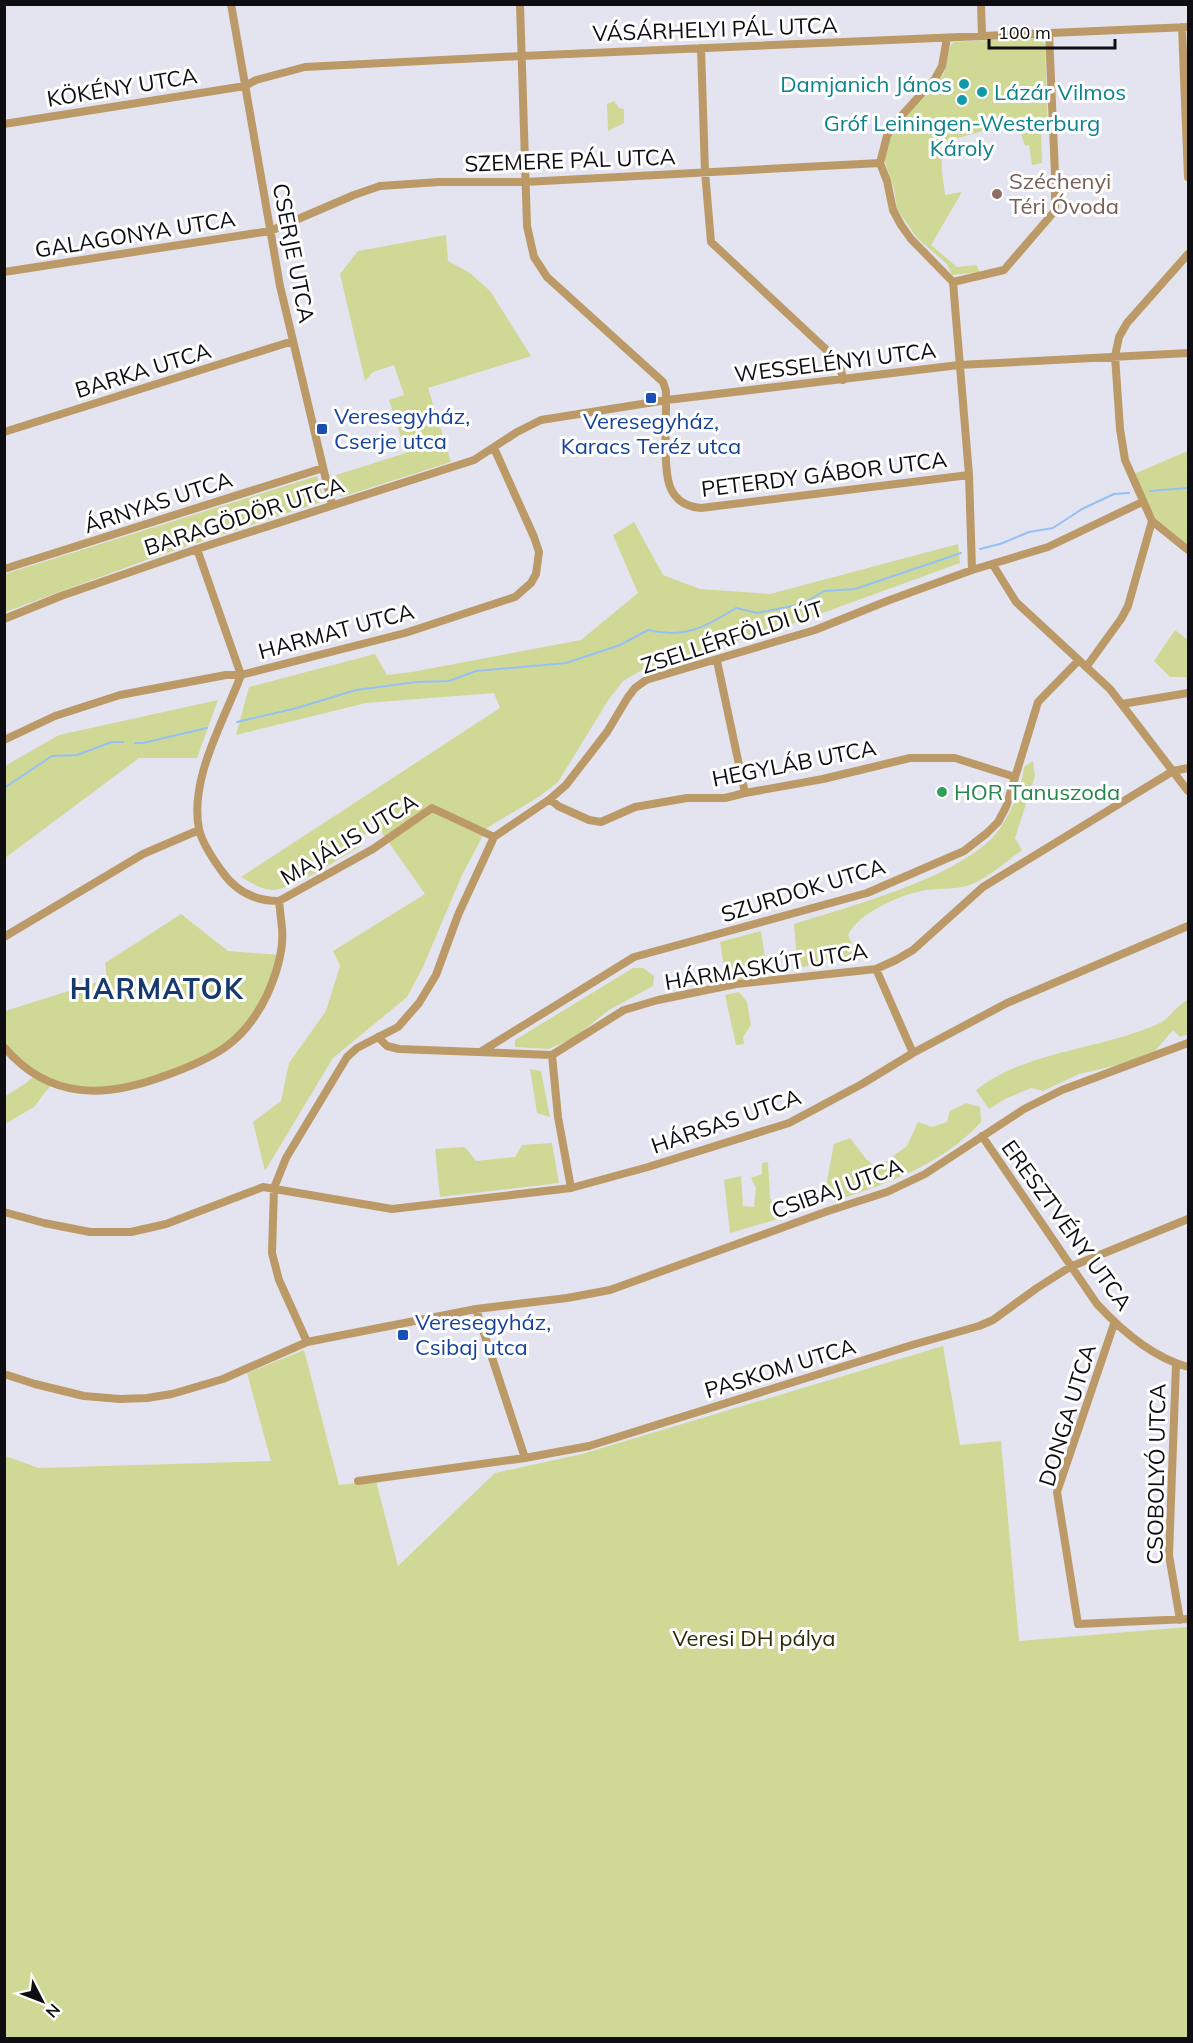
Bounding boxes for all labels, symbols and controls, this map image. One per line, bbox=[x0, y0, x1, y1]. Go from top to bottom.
street label: VÁSÁRHELYI PÁL UTCA bbox=[592, 11, 838, 47]
scale bar bbox=[989, 12, 1115, 50]
text: 100 m bbox=[998, 21, 1051, 44]
street label: KÖKÉNY UTCA bbox=[45, 61, 199, 113]
place label: Damjanich János bbox=[780, 70, 952, 98]
marker: Damjanich János bbox=[957, 77, 971, 91]
place label: Lázár Vilmos bbox=[994, 78, 1126, 106]
marker: Lázár Vilmos bbox=[975, 85, 989, 99]
marker: Gróf Leiningen-Westerburg Károly bbox=[955, 93, 969, 107]
place label: Gróf Leiningen-Westerburg Károly bbox=[824, 109, 1100, 162]
street label: SZEMERE PÁL UTCA bbox=[464, 142, 676, 178]
place label: Széchenyi Téri Óvoda bbox=[1009, 167, 1119, 220]
street label: CSERJE UTCA bbox=[267, 181, 321, 325]
marker: Széchenyi Téri Óvoda bbox=[990, 187, 1004, 201]
street label: GALAGONYA UTCA bbox=[33, 204, 237, 264]
street label: BARKA UTCA bbox=[72, 336, 214, 404]
street label: WESSELÉNYI UTCA bbox=[732, 336, 938, 388]
marker: Veresegyház, Karacs Teréz utca bbox=[644, 391, 658, 405]
place label: Veresegyház, Cserje utca bbox=[334, 402, 470, 455]
place label: Veresegyház, Karacs Teréz utca bbox=[561, 407, 741, 460]
marker: Veresegyház, Cserje utca bbox=[315, 422, 329, 436]
street label: PETERDY GÁBOR UTCA bbox=[700, 445, 948, 503]
street label: ÁRNYAS UTCA bbox=[80, 465, 236, 539]
street label: BARAGÖDÖR UTCA bbox=[141, 470, 347, 562]
street label: ZSELLÉRFÖLDI ÚT bbox=[637, 594, 827, 680]
street label: HARMAT UTCA bbox=[255, 597, 417, 665]
street label: HEGYLÁB UTCA bbox=[709, 733, 879, 793]
place label: HOR Tanuszoda bbox=[954, 778, 1120, 806]
marker: HOR Tanuszoda bbox=[935, 785, 949, 799]
street label: MAJÁLIS UTCA bbox=[275, 787, 423, 891]
street label: SZURDOK UTCA bbox=[717, 852, 889, 928]
street label: HÁRMASKÚT UTCA bbox=[663, 936, 869, 996]
district label: HARMATOK bbox=[70, 971, 244, 1006]
street label: HÁRSAS UTCA bbox=[647, 1082, 805, 1160]
street label: ERESZTVÉNY UTCA bbox=[996, 1134, 1138, 1316]
street label: CSIBAJ UTCA bbox=[767, 1151, 907, 1225]
place label: Veresegyház, Csibaj utca bbox=[415, 1308, 551, 1361]
marker: Veresegyház, Csibaj utca bbox=[396, 1328, 410, 1342]
street label: PASKOM UTCA bbox=[701, 1332, 859, 1404]
street label: DONGA UTCA bbox=[1032, 1341, 1102, 1489]
street label: CSOBOLYÓ UTCA bbox=[1140, 1383, 1172, 1565]
park label: Veresi DH pálya bbox=[672, 1624, 836, 1652]
north arrow bbox=[12, 1971, 72, 2031]
text: N bbox=[42, 2000, 65, 2022]

